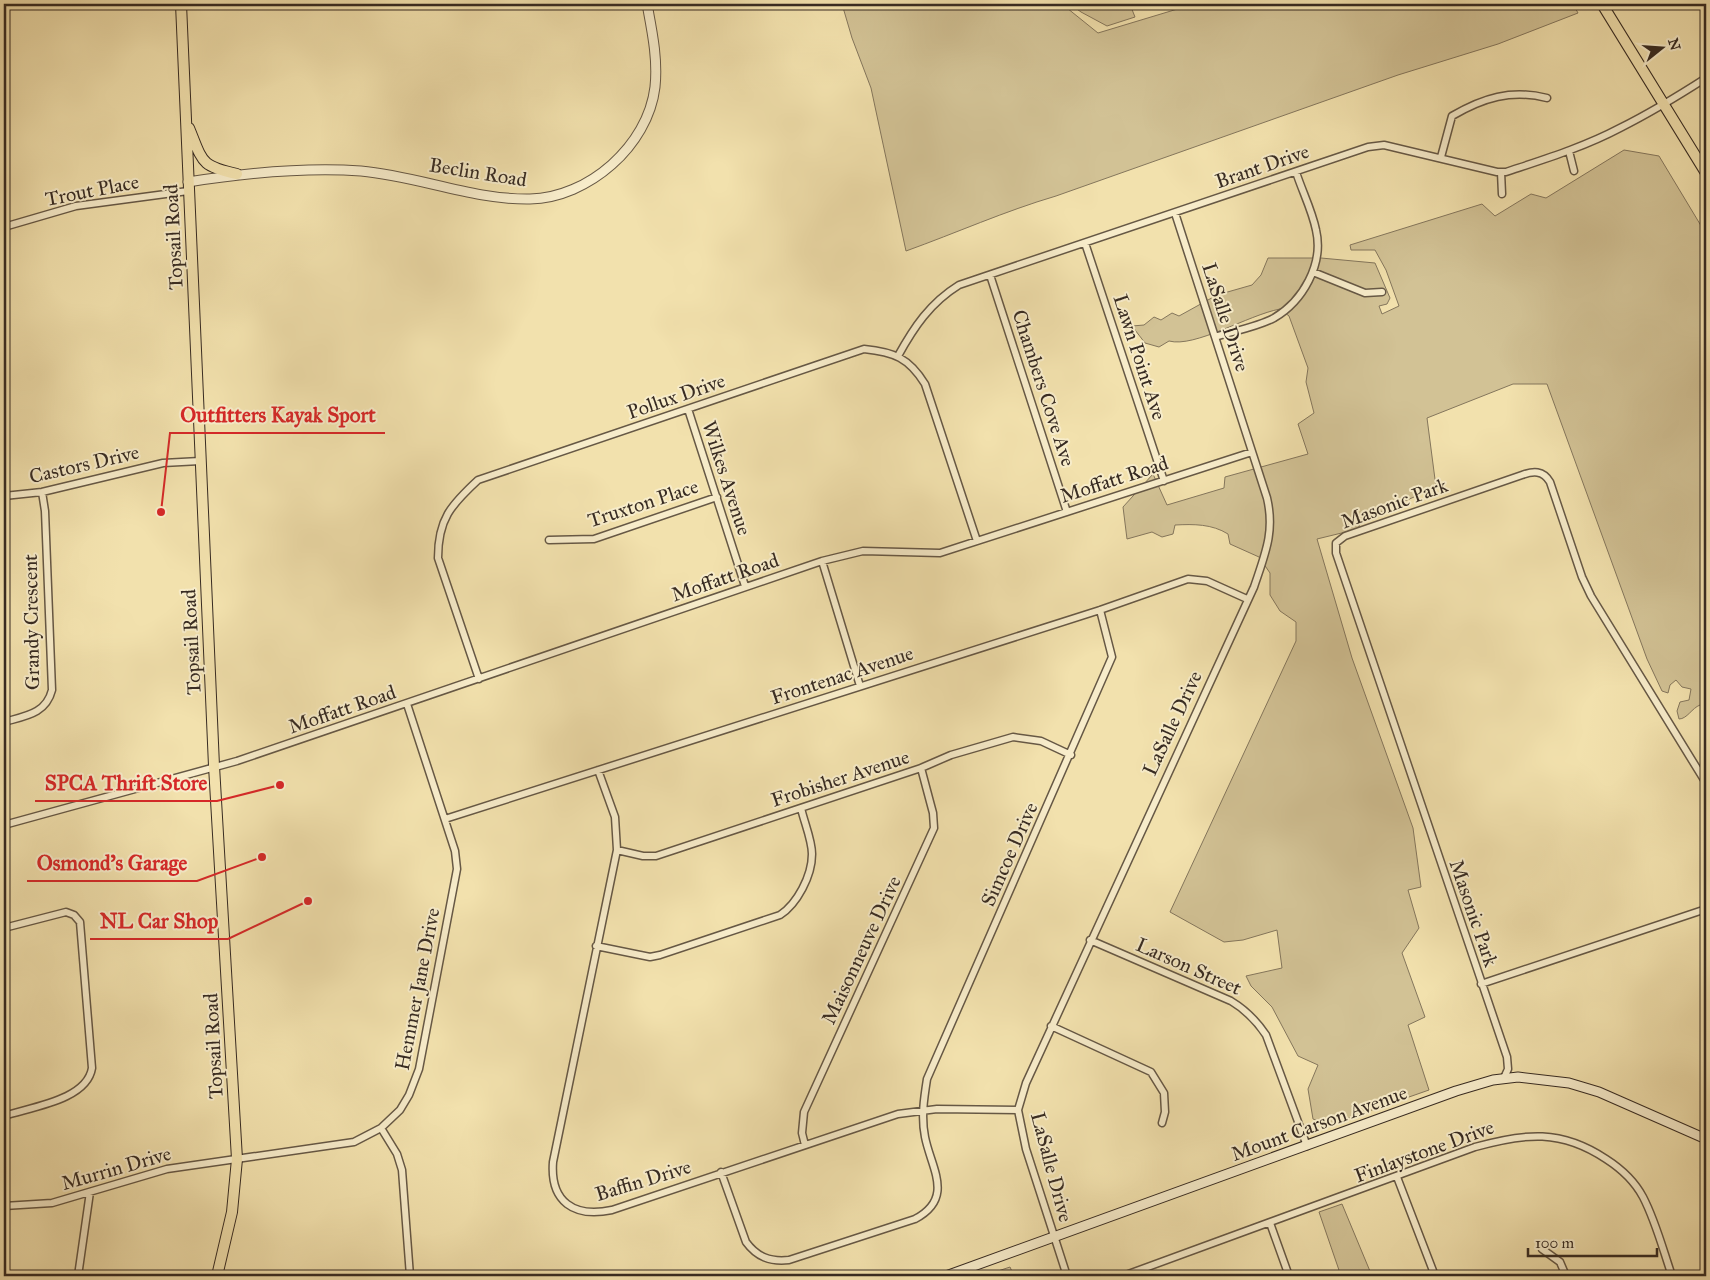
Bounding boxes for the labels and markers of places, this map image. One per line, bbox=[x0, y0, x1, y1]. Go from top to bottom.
callout: Outfitters Kayak Sport bbox=[170, 397, 385, 433]
callout: SPCA Thrift Store bbox=[35, 765, 217, 801]
callout: Osmond's Garage bbox=[27, 845, 197, 881]
callout: NL Car Shop bbox=[90, 903, 228, 939]

